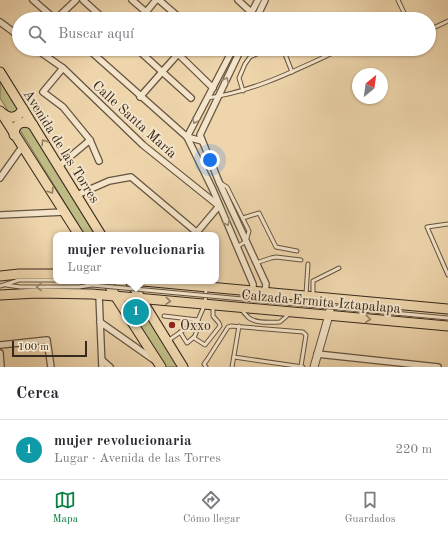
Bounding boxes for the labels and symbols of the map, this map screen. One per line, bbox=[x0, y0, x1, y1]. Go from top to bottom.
north arrow bbox=[352, 68, 388, 104]
one-way arrow bbox=[221, 77, 229, 85]
street label: Calle Santa María bbox=[89, 78, 179, 161]
street label: Avenida de las Torres bbox=[21, 87, 102, 206]
one-way arrow bbox=[193, 117, 200, 124]
one-way arrow bbox=[41, 139, 49, 146]
your location bbox=[200, 150, 220, 170]
one-way arrow bbox=[46, 187, 53, 194]
one-way arrow bbox=[222, 219, 230, 227]
one-way arrow bbox=[36, 282, 42, 291]
street label: Calzada Ermita Iztapalapa bbox=[241, 288, 401, 316]
pin: 1 bbox=[123, 297, 149, 327]
one-way arrow bbox=[165, 297, 171, 306]
one-way arrow bbox=[365, 314, 371, 323]
place label: Oxxo bbox=[180, 319, 211, 333]
marker: Oxxo bbox=[167, 320, 177, 330]
scale bar bbox=[12, 339, 87, 358]

